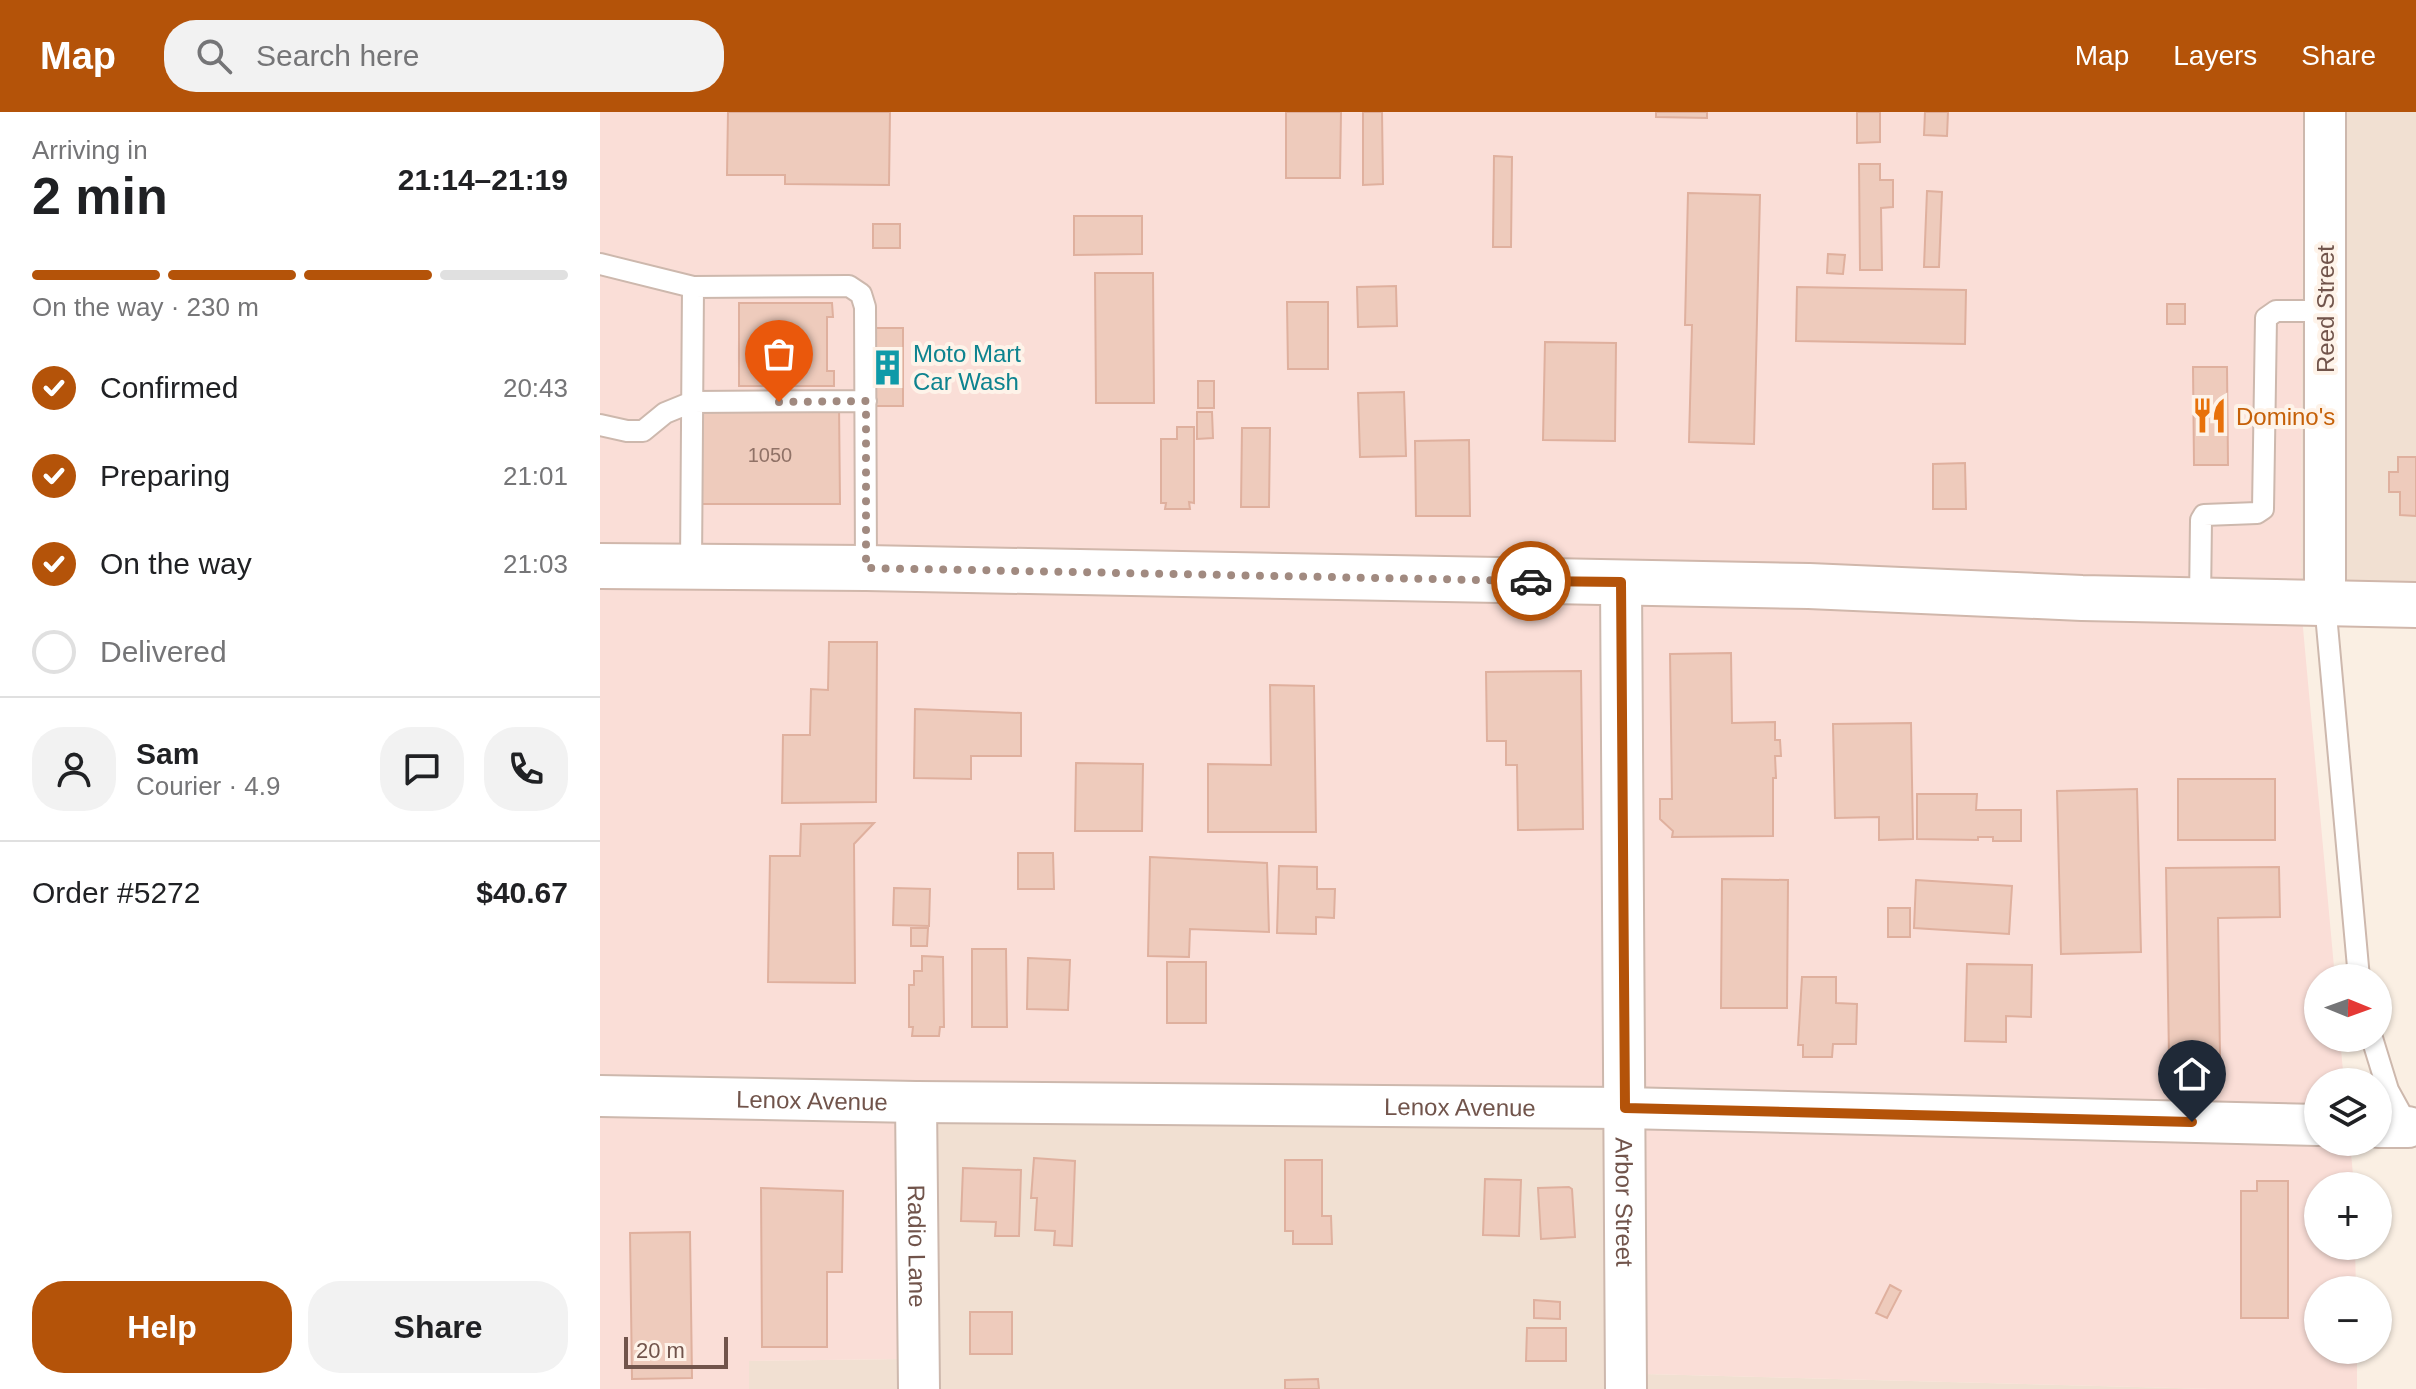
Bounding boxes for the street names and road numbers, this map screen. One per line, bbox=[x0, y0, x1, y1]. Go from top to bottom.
street label: Reed Street bbox=[2312, 245, 2339, 373]
street label: Lenox Avenue bbox=[736, 1085, 888, 1115]
street label: Lenox Avenue bbox=[1384, 1092, 1536, 1121]
street label: Arbor Street bbox=[1611, 1137, 1639, 1267]
street label: Radio Lane bbox=[903, 1184, 932, 1308]

